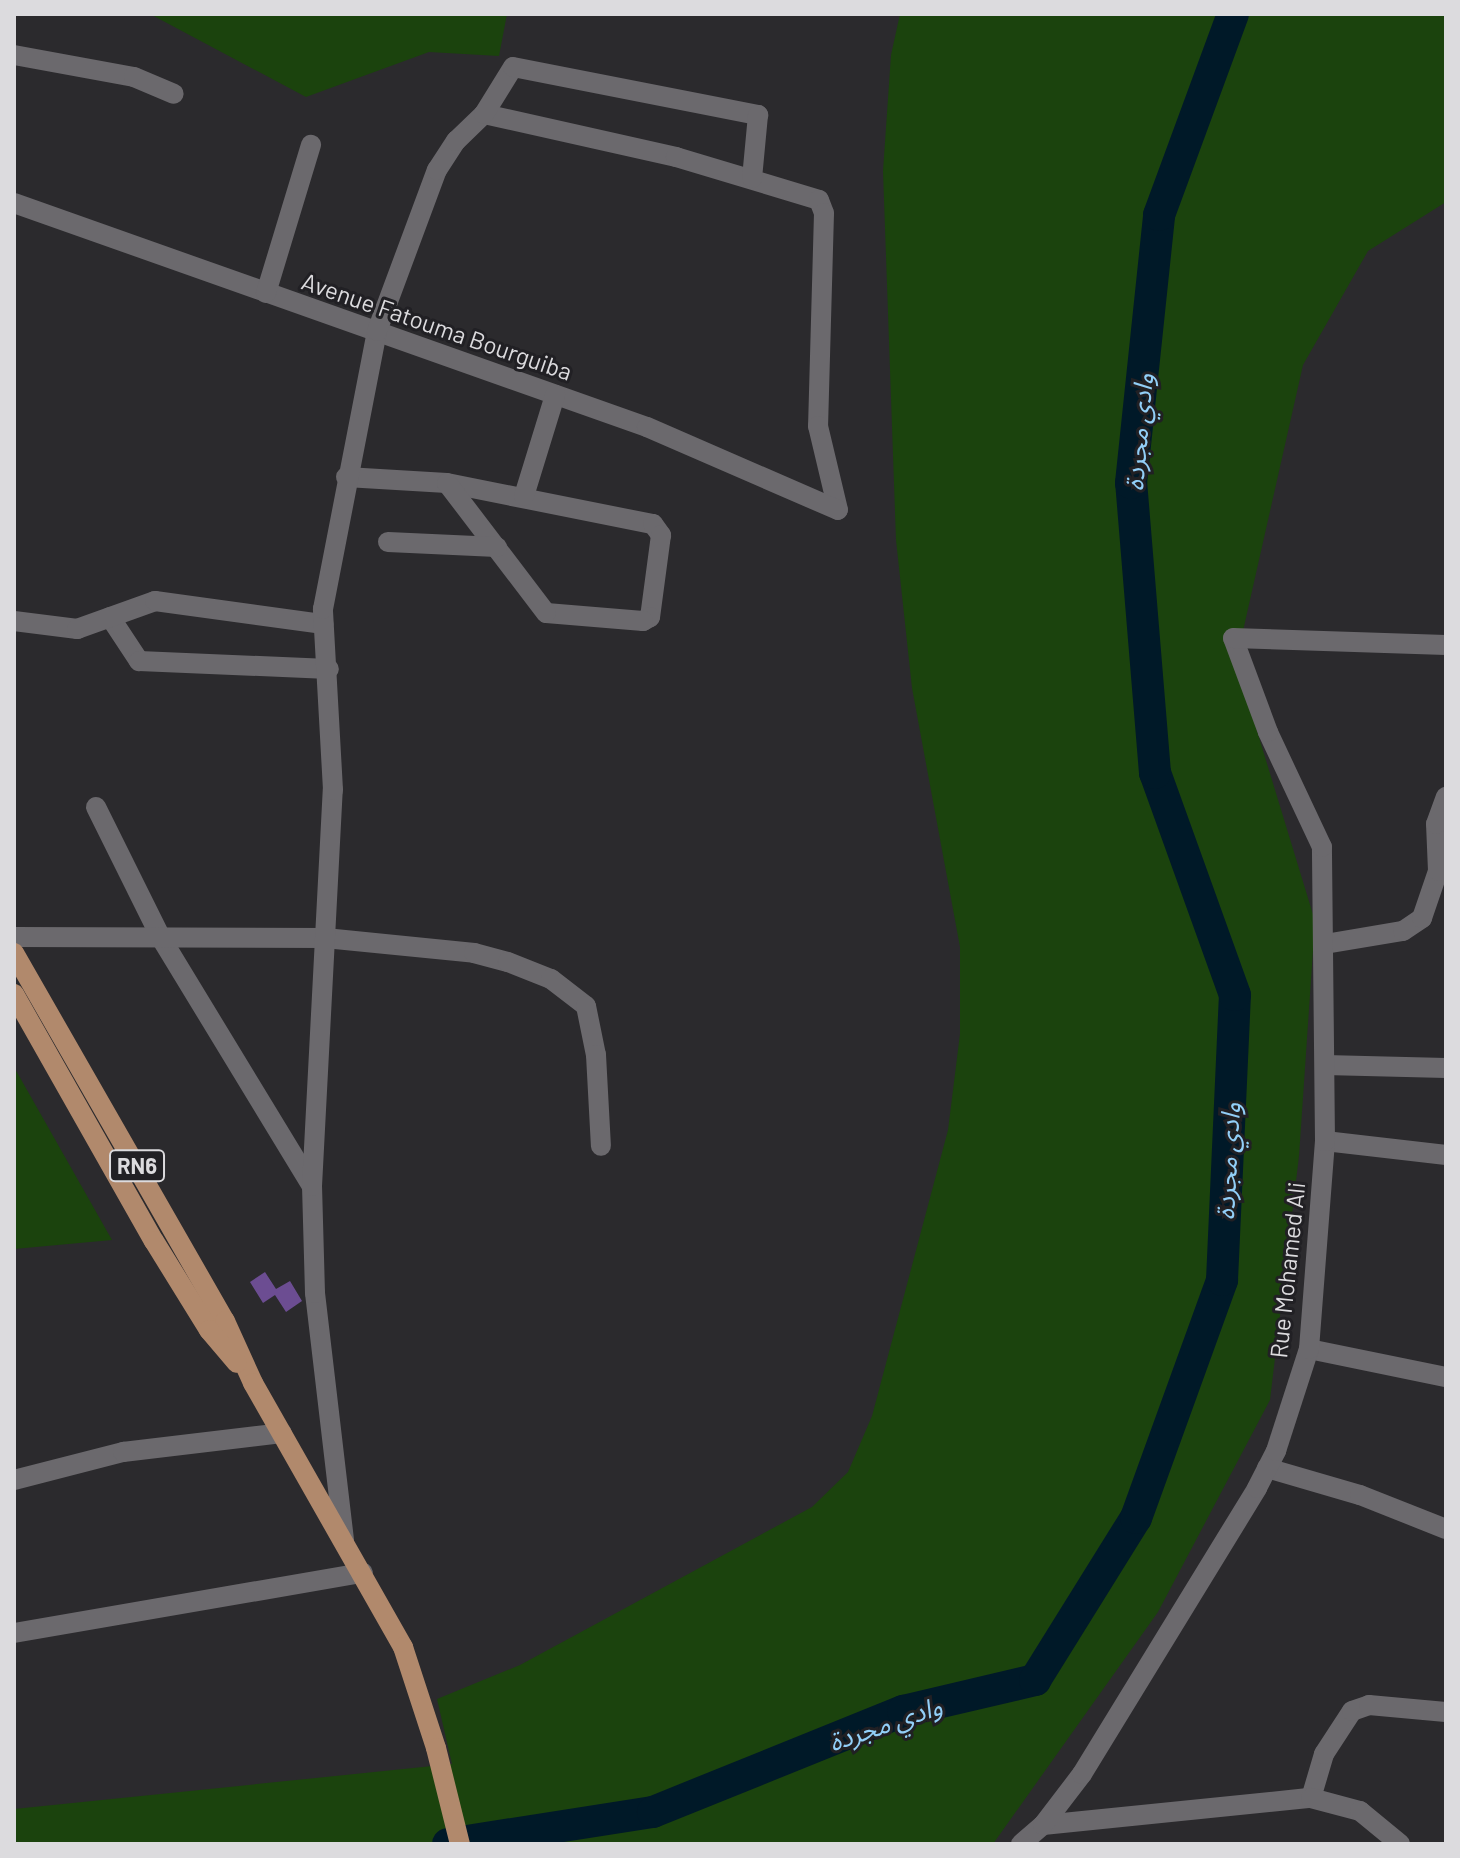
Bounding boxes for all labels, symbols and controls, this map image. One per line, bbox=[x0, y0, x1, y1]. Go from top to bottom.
street label: Avenue Fatouma Bourguiba bbox=[298, 266, 576, 386]
water label: وادي مجردة bbox=[1117, 372, 1159, 492]
water label: وادي مجردة bbox=[1208, 1101, 1246, 1221]
road number: RN6 bbox=[109, 1148, 165, 1184]
street label: Rue Mohamed Ali bbox=[1263, 1180, 1311, 1360]
water label: وادي مجردة bbox=[824, 1689, 946, 1757]

